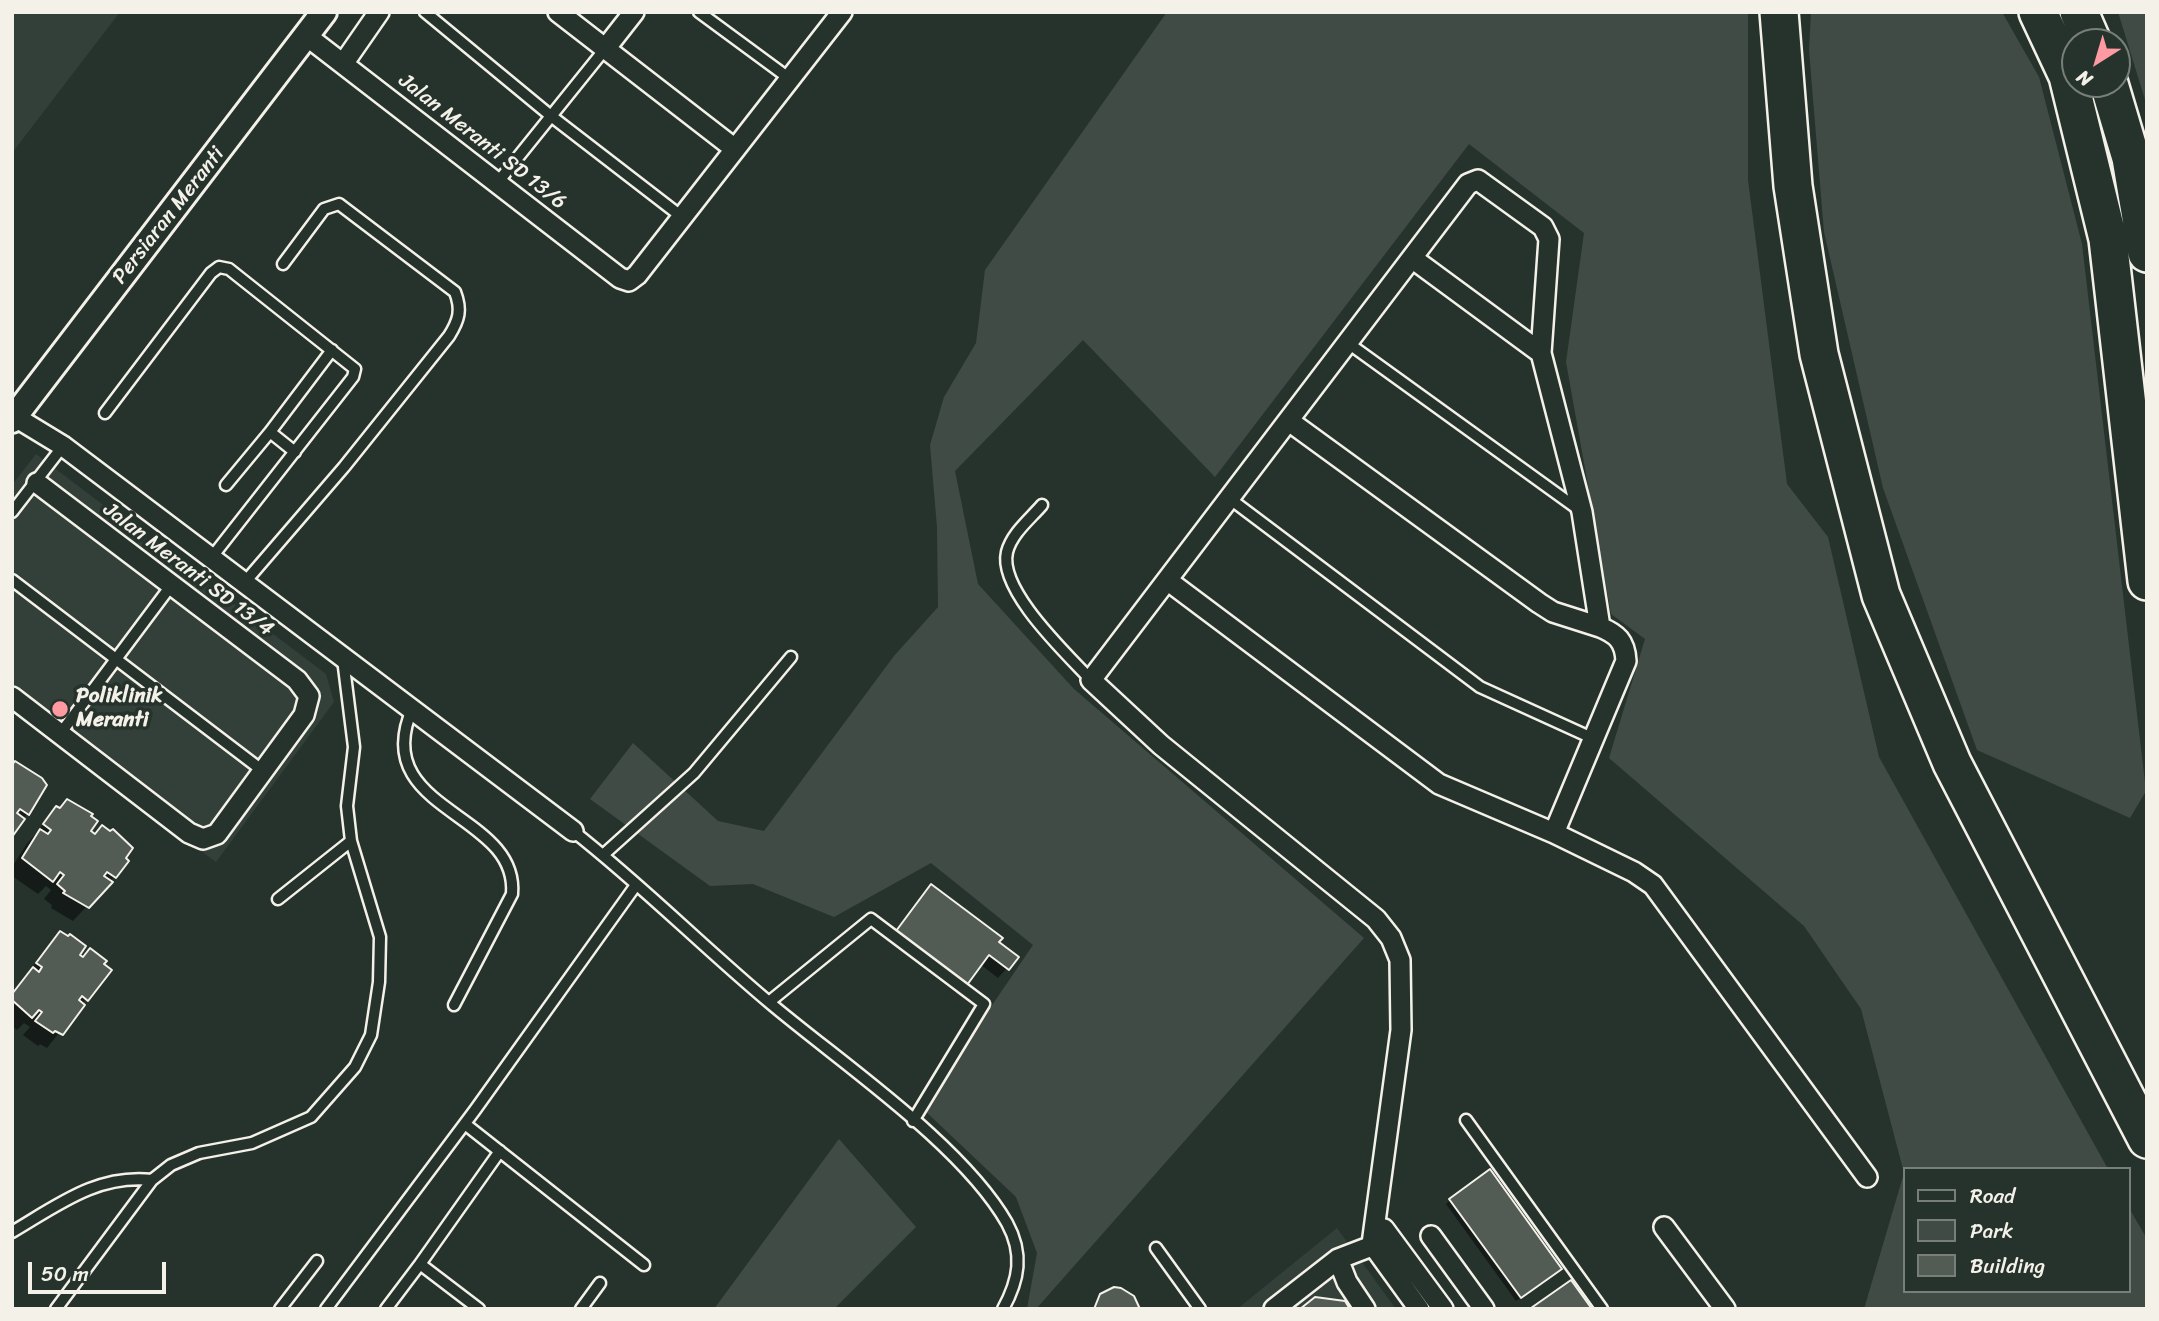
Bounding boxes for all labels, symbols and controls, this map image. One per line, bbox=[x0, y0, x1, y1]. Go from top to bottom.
north arrow bbox=[2061, 28, 2131, 98]
text: N bbox=[2069, 61, 2099, 96]
street label: Jalan Meranti SD 13/6 bbox=[393, 69, 571, 215]
street label: Persiaran Meranti bbox=[108, 143, 230, 289]
street label: Jalan Meranti SD 13/4 bbox=[98, 498, 278, 642]
place label: Poliklinik Meranti bbox=[76, 684, 162, 734]
marker: Poliklinik Meranti bbox=[50, 699, 70, 719]
legend bbox=[1904, 1167, 2131, 1293]
text: Road bbox=[1970, 1177, 2015, 1215]
text: Park bbox=[1970, 1212, 2013, 1250]
text: Building bbox=[1970, 1247, 2045, 1285]
scale bar bbox=[32, 1248, 170, 1292]
text: 50 m bbox=[41, 1255, 89, 1293]

